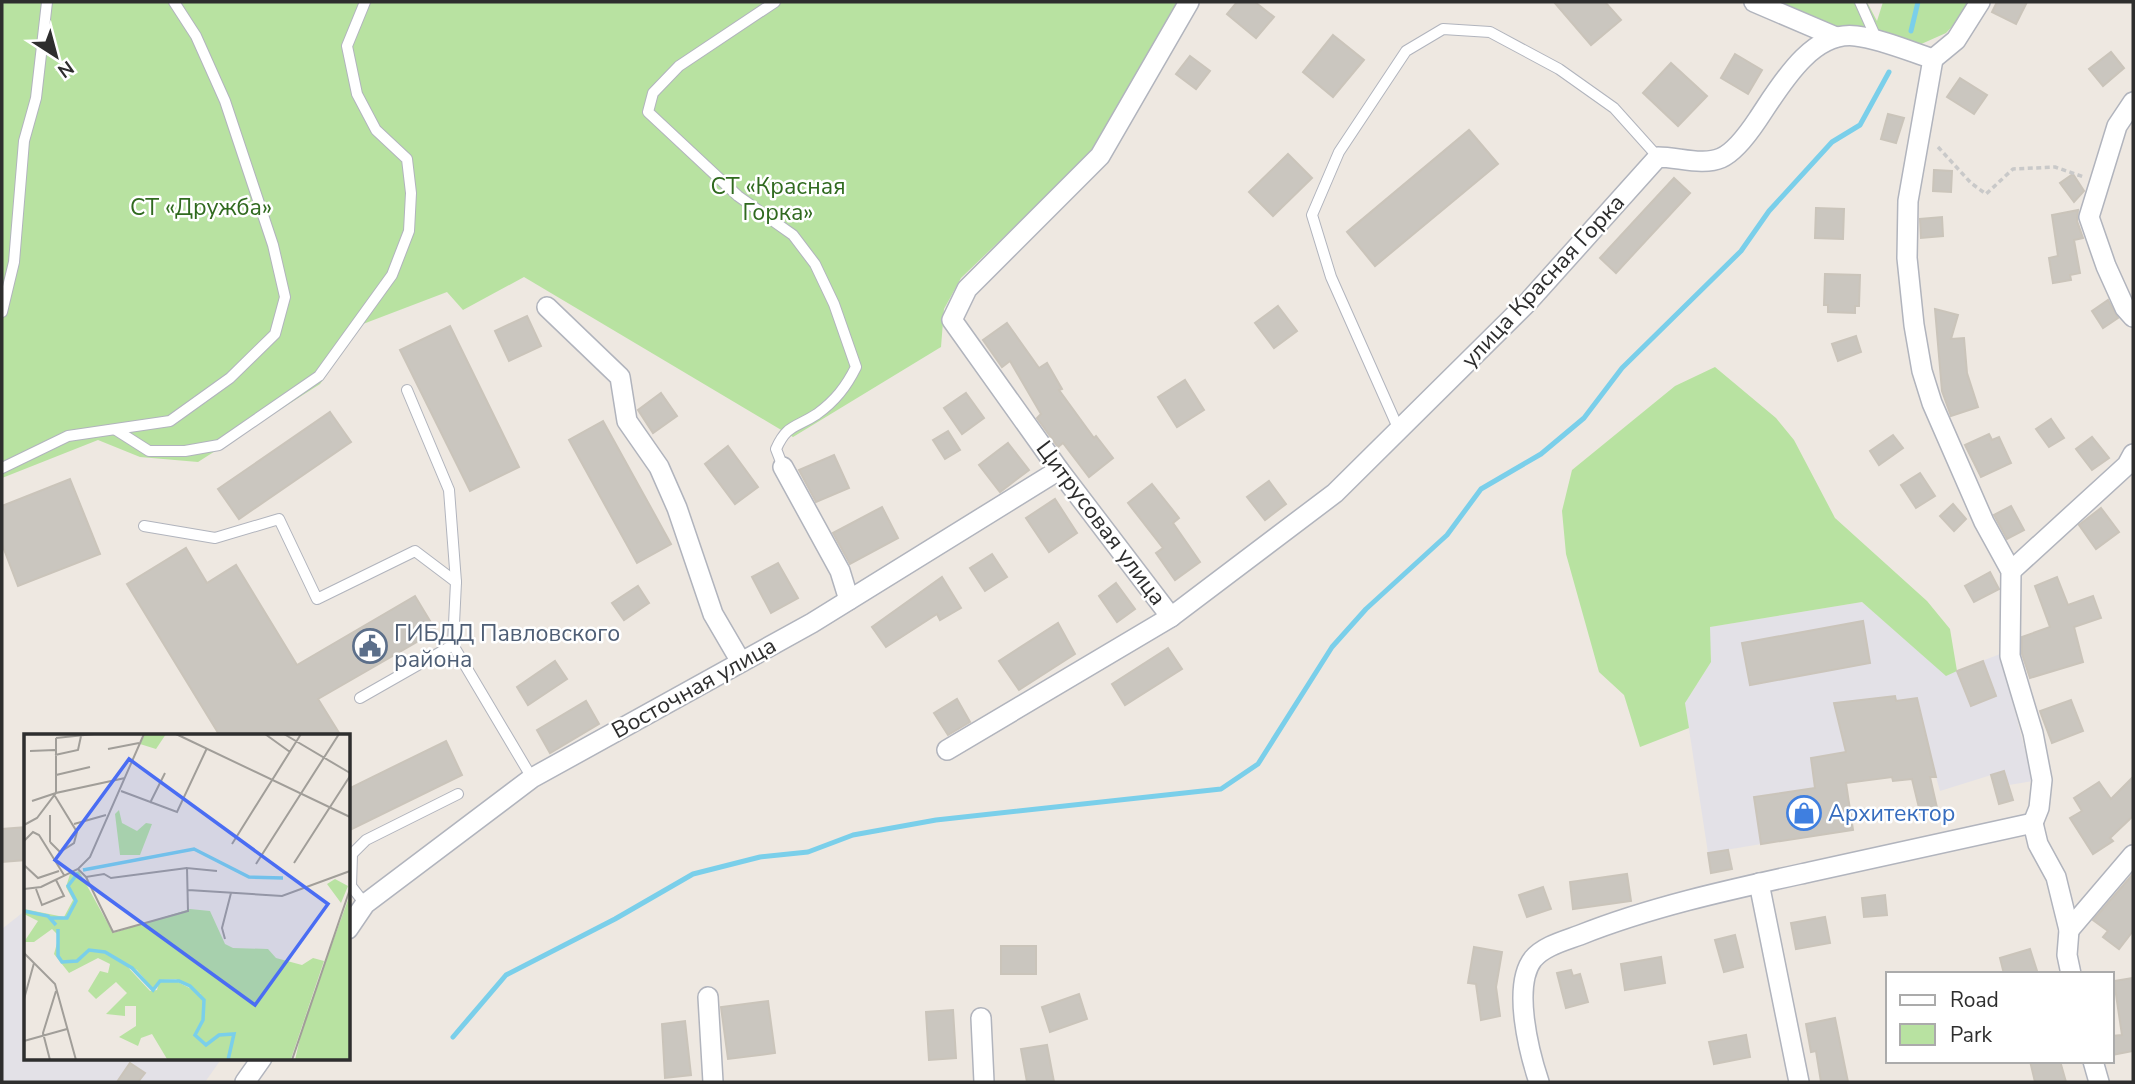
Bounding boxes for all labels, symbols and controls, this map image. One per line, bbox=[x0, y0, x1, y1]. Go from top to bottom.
north arrow bbox=[21, 21, 91, 91]
text: N bbox=[52, 54, 79, 84]
park label: СТ «Красная Горка» bbox=[710, 171, 846, 228]
street label: улица Красная Горка bbox=[1454, 188, 1632, 374]
park label: СТ «Дружба» bbox=[130, 192, 272, 223]
street label: Цитрусовая улица bbox=[1029, 434, 1173, 612]
place label: ГИБДД Павловского района bbox=[394, 618, 620, 675]
public building icon: ГИБДД Павловского района bbox=[351, 627, 389, 665]
street label: Восточная улица bbox=[606, 630, 782, 746]
inset map bbox=[24, 734, 350, 1060]
shop icon: Архитектор bbox=[1785, 794, 1823, 832]
place label: Архитектор bbox=[1828, 798, 1955, 829]
legend bbox=[1886, 972, 2114, 1063]
text: Road bbox=[1950, 986, 1999, 1014]
text: Park bbox=[1950, 1021, 1992, 1049]

